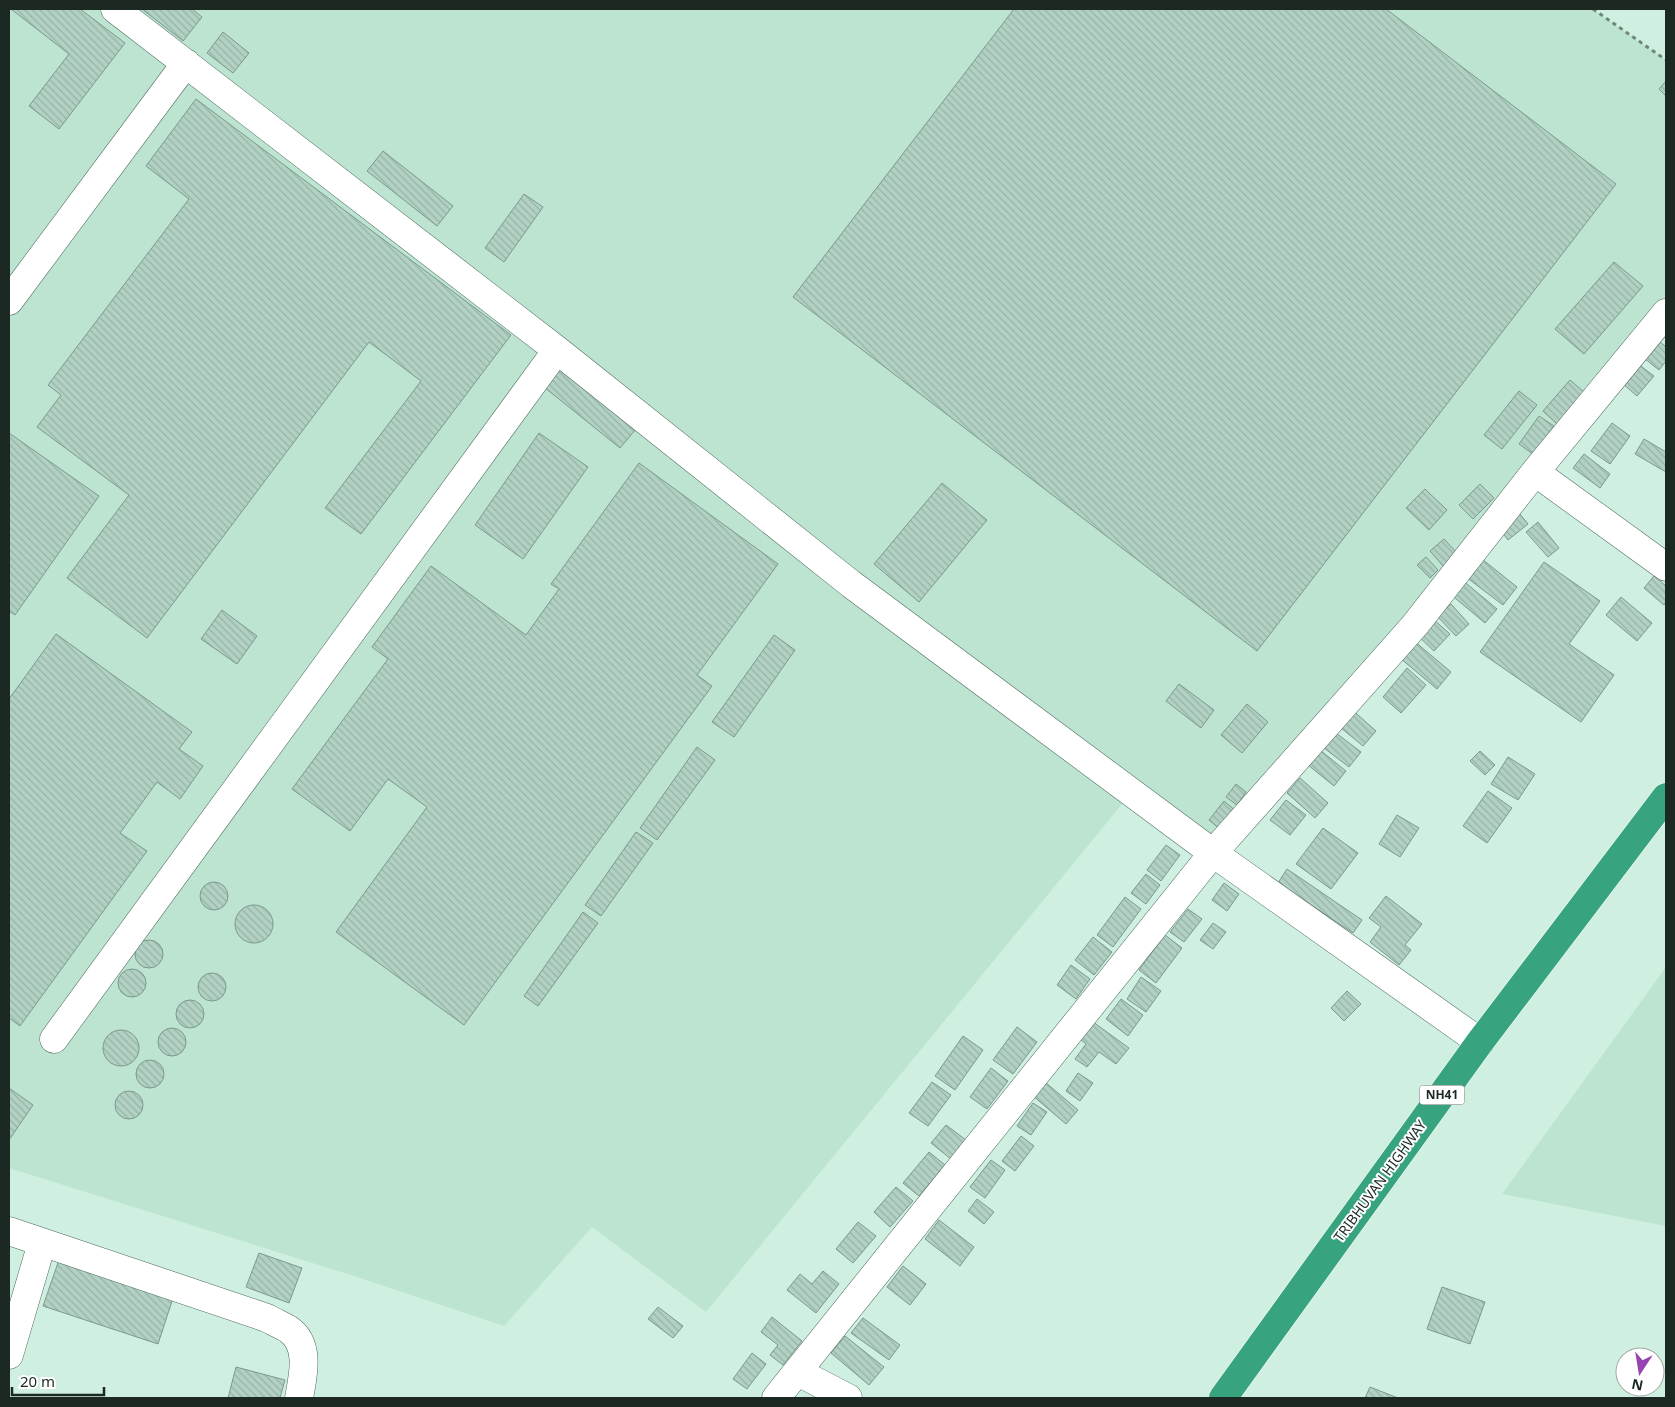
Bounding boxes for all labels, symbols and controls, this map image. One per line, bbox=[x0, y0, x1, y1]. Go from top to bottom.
road number: NH41 bbox=[1420, 1086, 1464, 1104]
street label: TRIBHUVAN HIGHWAY bbox=[1329, 1116, 1430, 1245]
north arrow bbox=[1615, 1347, 1665, 1397]
scale bar bbox=[12, 1364, 105, 1396]
text: 20 m bbox=[20, 1371, 55, 1391]
text: N bbox=[1630, 1375, 1645, 1396]

